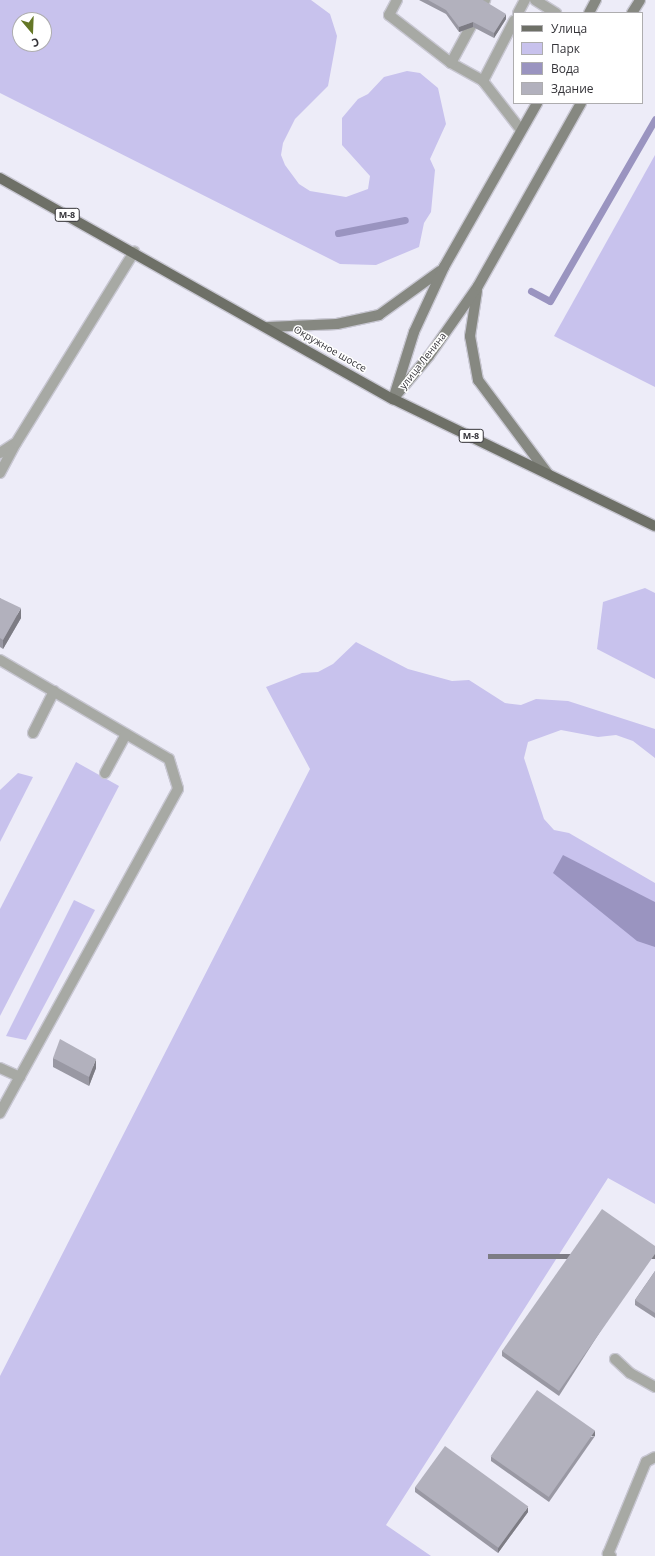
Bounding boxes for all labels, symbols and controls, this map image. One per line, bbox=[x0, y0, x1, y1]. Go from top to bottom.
north arrow bbox=[12, 12, 52, 52]
legend bbox=[513, 12, 643, 104]
text: Улица bbox=[551, 20, 587, 37]
text: С bbox=[30, 35, 42, 51]
text: Парк bbox=[551, 40, 580, 57]
text: Вода bbox=[551, 60, 580, 77]
text: Здание bbox=[551, 80, 594, 97]
road number: М-8 bbox=[54, 208, 80, 222]
street label: Окружное шоссе bbox=[291, 323, 369, 375]
street label: улица Ленина bbox=[397, 330, 449, 392]
road number: М-8 bbox=[458, 429, 484, 443]

